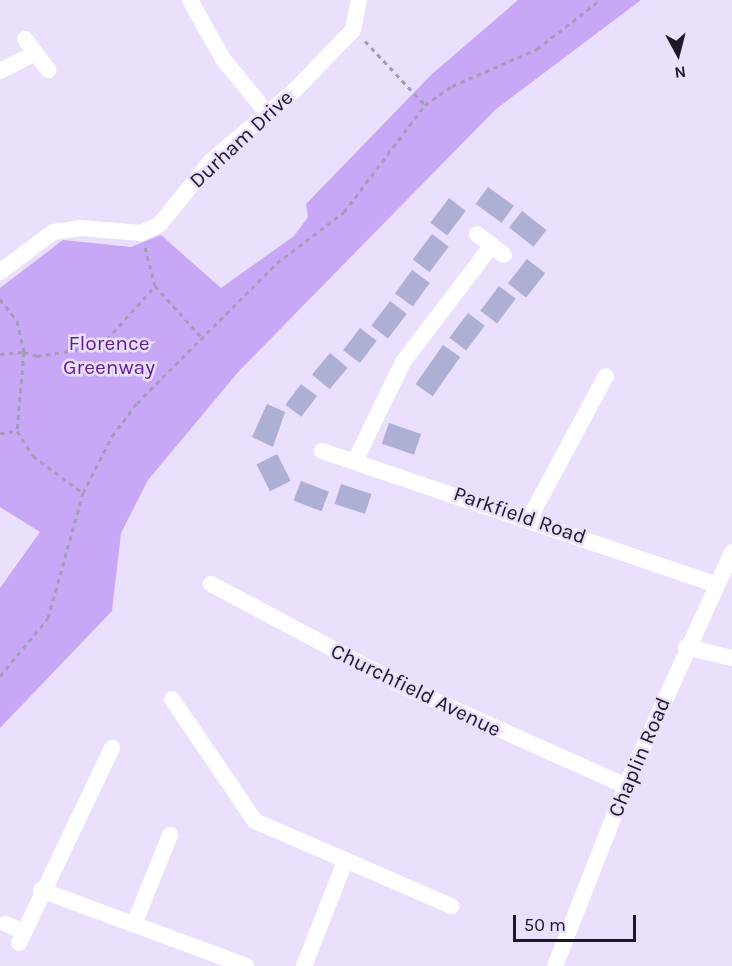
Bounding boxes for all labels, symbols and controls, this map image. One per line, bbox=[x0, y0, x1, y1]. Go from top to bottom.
north arrow bbox=[648, 24, 708, 84]
text: N bbox=[673, 62, 687, 82]
street label: Durham Drive bbox=[184, 85, 298, 193]
park label: Florence Greenway bbox=[63, 330, 155, 380]
street label: Parkfield Road bbox=[450, 481, 590, 549]
street label: Churchfield Avenue bbox=[327, 638, 505, 742]
street label: Chaplin Road bbox=[602, 693, 676, 821]
scale bar bbox=[516, 903, 639, 941]
text: 50 m bbox=[524, 914, 566, 936]

